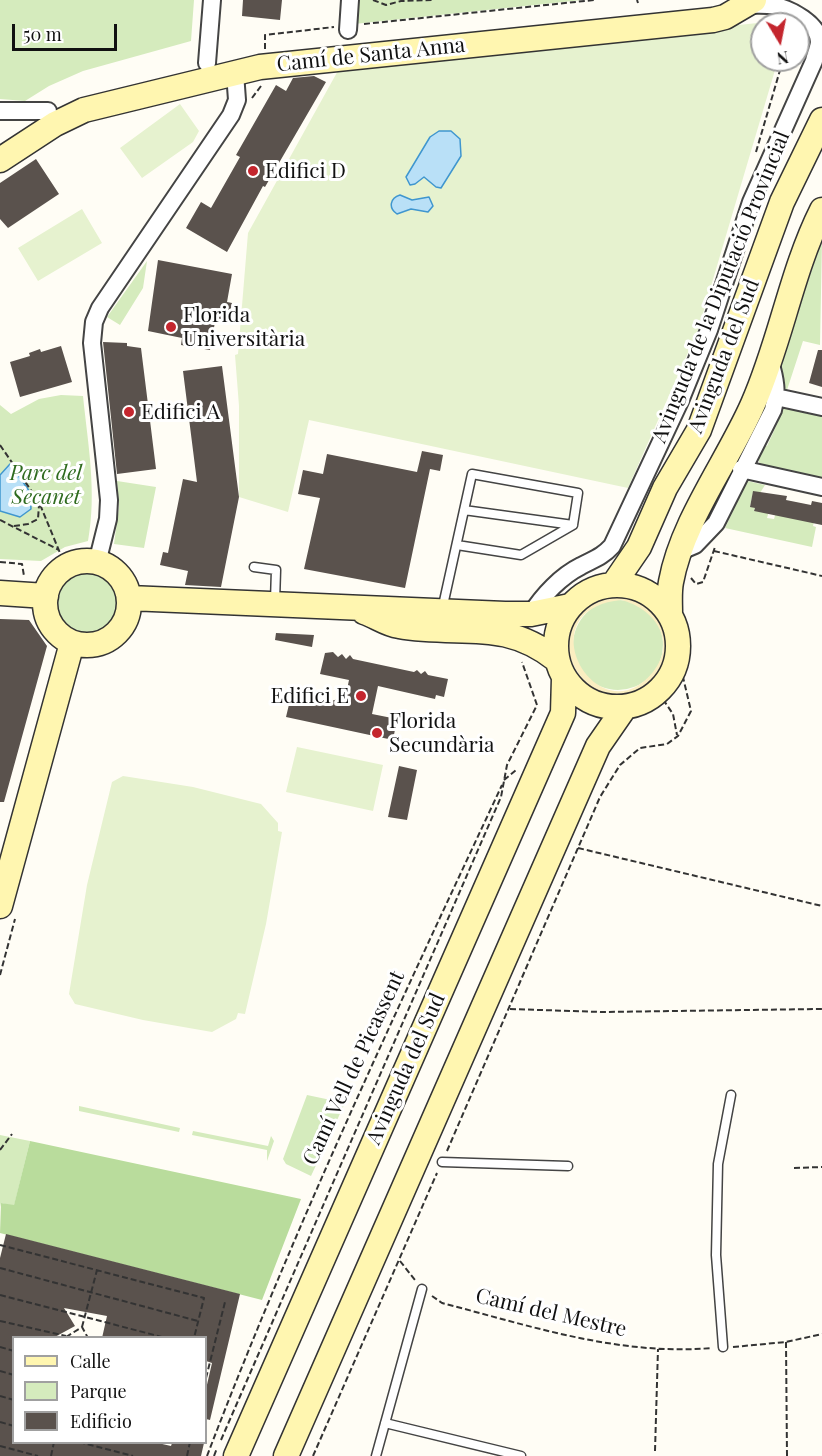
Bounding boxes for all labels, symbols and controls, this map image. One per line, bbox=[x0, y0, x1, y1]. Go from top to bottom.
scale bar bbox=[15, 12, 120, 50]
north arrow bbox=[750, 12, 810, 72]
text: 50 m bbox=[23, 22, 62, 46]
street label: Camí de Santa Anna bbox=[276, 33, 466, 77]
text: N bbox=[775, 47, 790, 70]
street label: Avinguda de la Diputació Provincial bbox=[647, 127, 795, 447]
place label: Edifici D bbox=[265, 158, 346, 184]
marker: Edifici D bbox=[246, 164, 260, 178]
street label: Avinguda del Sud bbox=[683, 275, 765, 437]
place label: Florida Universitària bbox=[183, 302, 305, 352]
marker: Florida Universitària bbox=[164, 320, 178, 334]
place label: Edifici A bbox=[141, 399, 220, 425]
marker: Edifici A bbox=[122, 405, 136, 419]
park label: Parc del Secanet bbox=[10, 460, 82, 510]
place label: Edifici E bbox=[270, 683, 349, 709]
marker: Edifici E bbox=[354, 689, 368, 703]
place label: Florida Secundària bbox=[389, 708, 495, 758]
marker: Florida Secundària bbox=[370, 726, 384, 740]
street label: Camí Vell de Picassent bbox=[298, 967, 410, 1169]
street label: Avinguda del Sud bbox=[361, 989, 451, 1149]
street label: Camí del Mestre bbox=[473, 1283, 629, 1343]
legend bbox=[12, 1336, 207, 1444]
text: Calle bbox=[70, 1349, 111, 1373]
text: Parque bbox=[70, 1379, 127, 1403]
text: Edificio bbox=[70, 1409, 132, 1433]

